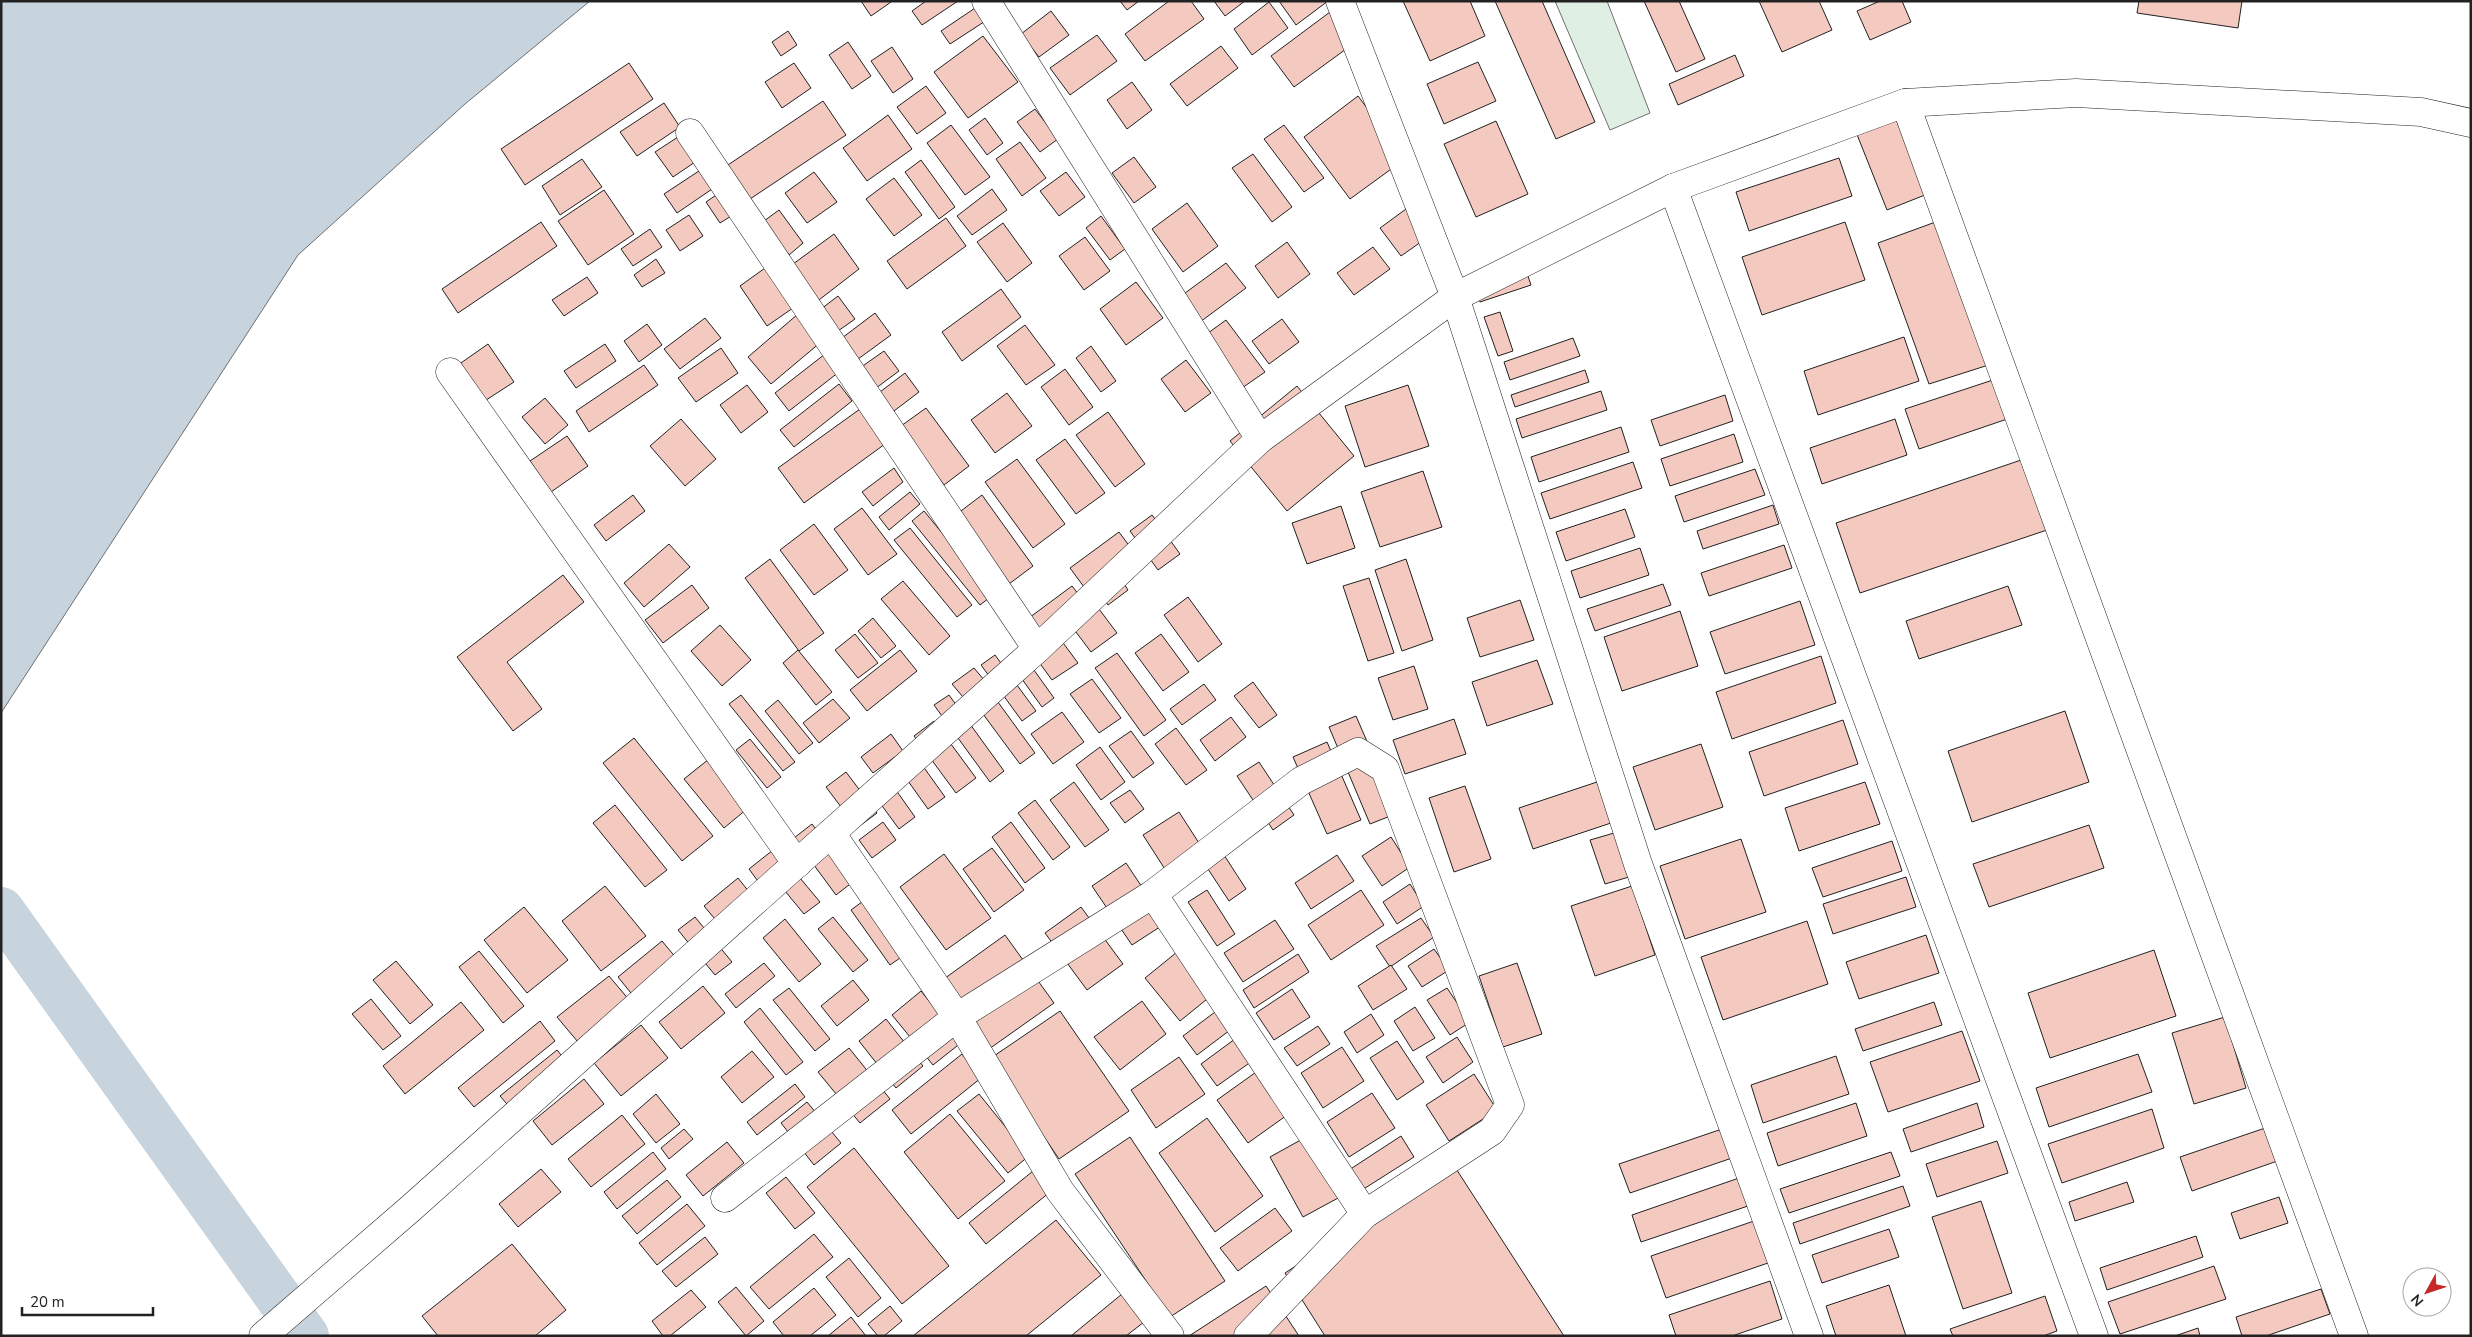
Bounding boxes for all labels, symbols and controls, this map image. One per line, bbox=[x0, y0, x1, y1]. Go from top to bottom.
north arrow bbox=[2402, 1267, 2452, 1317]
scale bar bbox=[22, 1284, 154, 1316]
text: N bbox=[2407, 1290, 2428, 1310]
text: 20 m bbox=[30, 1292, 65, 1312]

